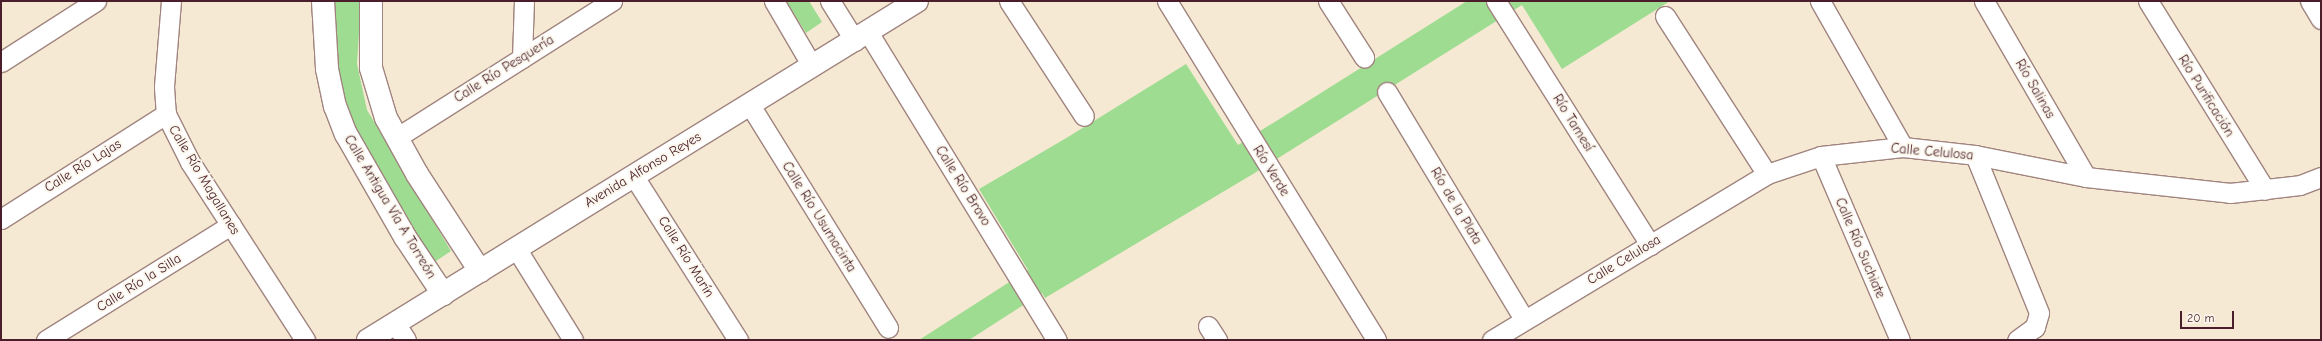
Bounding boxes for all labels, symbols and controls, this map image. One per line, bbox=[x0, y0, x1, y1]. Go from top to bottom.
street label: Calle Río Pesquería bbox=[451, 31, 557, 107]
street label: Río Purificación bbox=[2174, 52, 2238, 140]
street label: Río Salinas bbox=[2011, 56, 2059, 122]
street label: Río Tamesí bbox=[1549, 91, 1597, 155]
street label: Calle Río Magallanes bbox=[165, 122, 243, 238]
street label: Avenida Alfonso Reyes bbox=[582, 129, 704, 211]
street label: Calle Antigua Vía A Torreón bbox=[340, 132, 440, 282]
street label: Calle Río Lajas bbox=[41, 136, 125, 196]
street label: Calle Celulosa bbox=[1890, 140, 1974, 164]
street label: Río Verde bbox=[1249, 142, 1293, 200]
street label: Calle Río Bravo bbox=[932, 143, 994, 229]
street label: Calle Río Usumacinta bbox=[778, 159, 860, 275]
street label: Río de la Plata bbox=[1426, 165, 1486, 247]
street label: Calle Río Suchiate bbox=[1831, 195, 1889, 301]
street label: Calle Río Marín bbox=[654, 213, 718, 301]
street label: Calle Celulosa bbox=[1584, 231, 1664, 289]
street label: Calle Río la Silla bbox=[94, 250, 184, 316]
scale bar bbox=[2182, 303, 2236, 329]
text: 20 m bbox=[2187, 311, 2215, 325]

